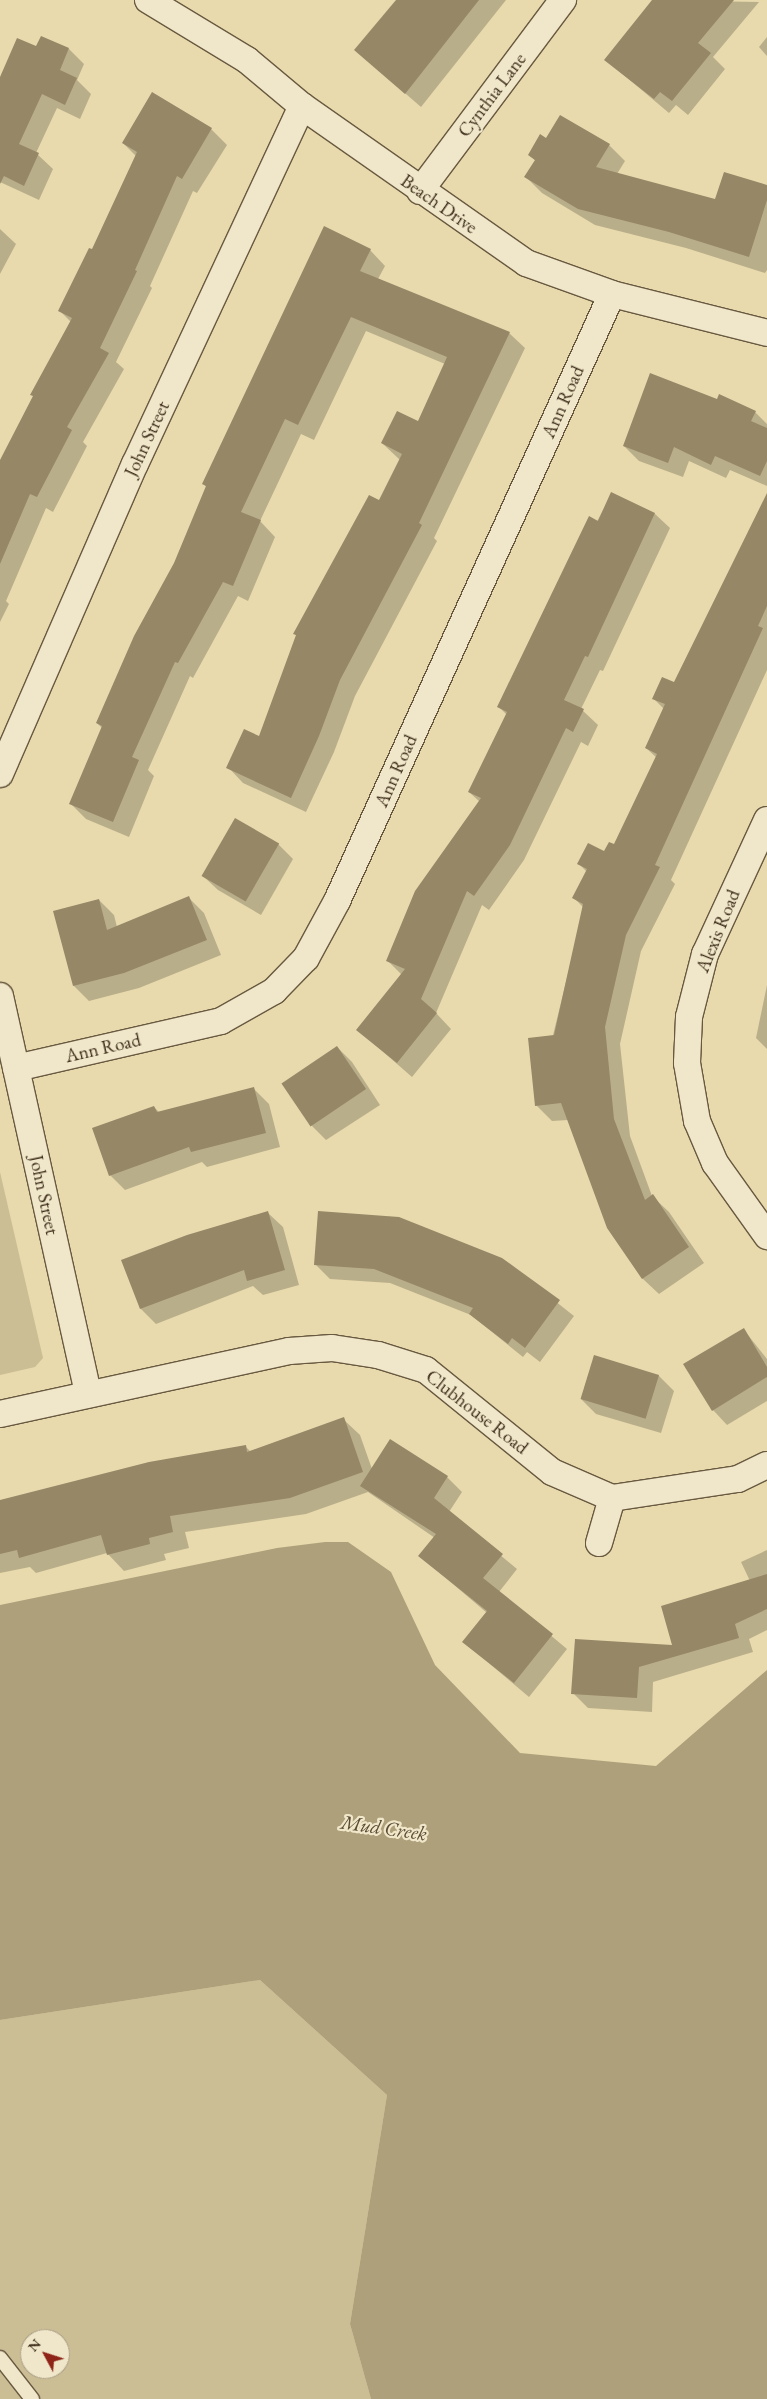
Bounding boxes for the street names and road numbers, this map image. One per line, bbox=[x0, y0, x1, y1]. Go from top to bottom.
street label: Cynthia Lane bbox=[453, 48, 531, 142]
street label: Beach Drive bbox=[396, 169, 482, 239]
street label: Ann Road bbox=[537, 362, 589, 442]
street label: John Street bbox=[120, 398, 174, 480]
street label: Ann Road bbox=[370, 731, 422, 811]
street label: Alexis Road bbox=[691, 886, 745, 976]
street label: Ann Road bbox=[63, 1028, 143, 1068]
street label: John Street bbox=[24, 1153, 64, 1237]
street label: Clubhouse Road bbox=[421, 1365, 533, 1459]

